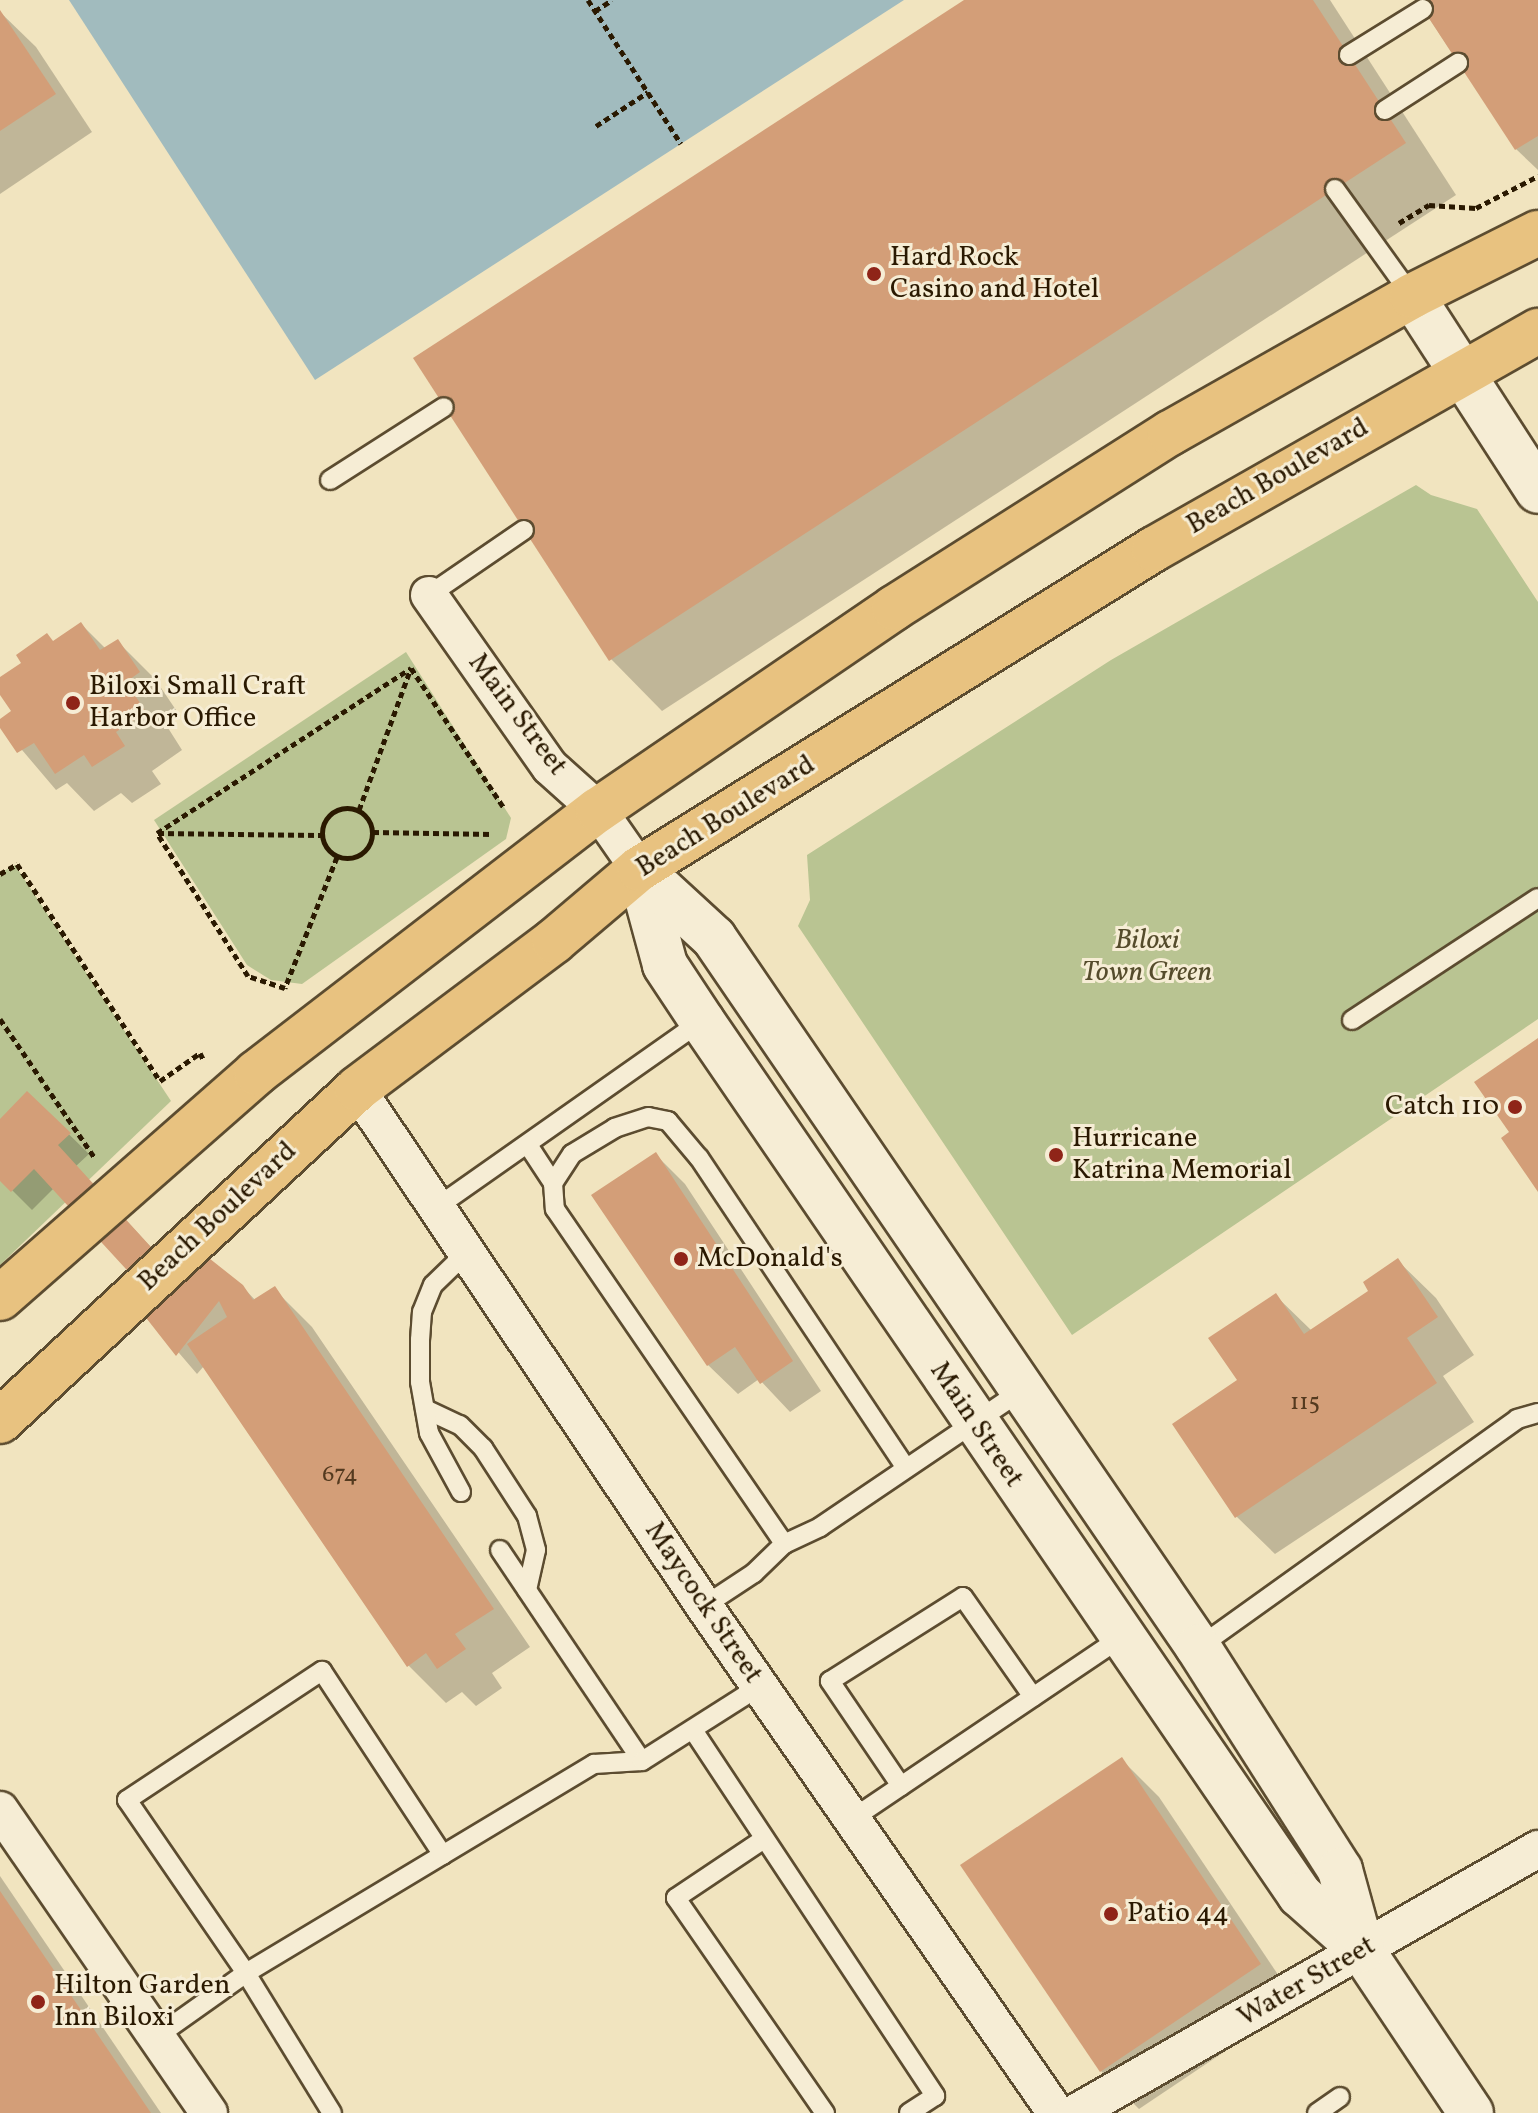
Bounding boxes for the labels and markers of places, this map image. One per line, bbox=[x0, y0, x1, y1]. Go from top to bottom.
place label: Hard Rock Casino and Hotel bbox=[890, 241, 1099, 307]
marker: Hard Rock Casino and Hotel bbox=[865, 265, 883, 283]
place label: Biloxi Small Craft Harbor Office bbox=[89, 670, 306, 736]
marker: Biloxi Small Craft Harbor Office bbox=[64, 694, 82, 712]
place label: Catch 110 bbox=[1385, 1090, 1499, 1124]
marker: Catch 110 bbox=[1506, 1098, 1524, 1116]
place label: Hurricane Katrina Memorial bbox=[1072, 1122, 1292, 1188]
marker: Hurricane Katrina Memorial bbox=[1047, 1146, 1065, 1164]
place label: McDonald's bbox=[697, 1242, 843, 1276]
marker: McDonald's bbox=[672, 1250, 690, 1268]
place label: Patio 44 bbox=[1127, 1897, 1229, 1931]
marker: Patio 44 bbox=[1102, 1905, 1120, 1923]
place label: Hilton Garden Inn Biloxi bbox=[54, 1969, 231, 2035]
marker: Hilton Garden Inn Biloxi bbox=[29, 1993, 47, 2011]

